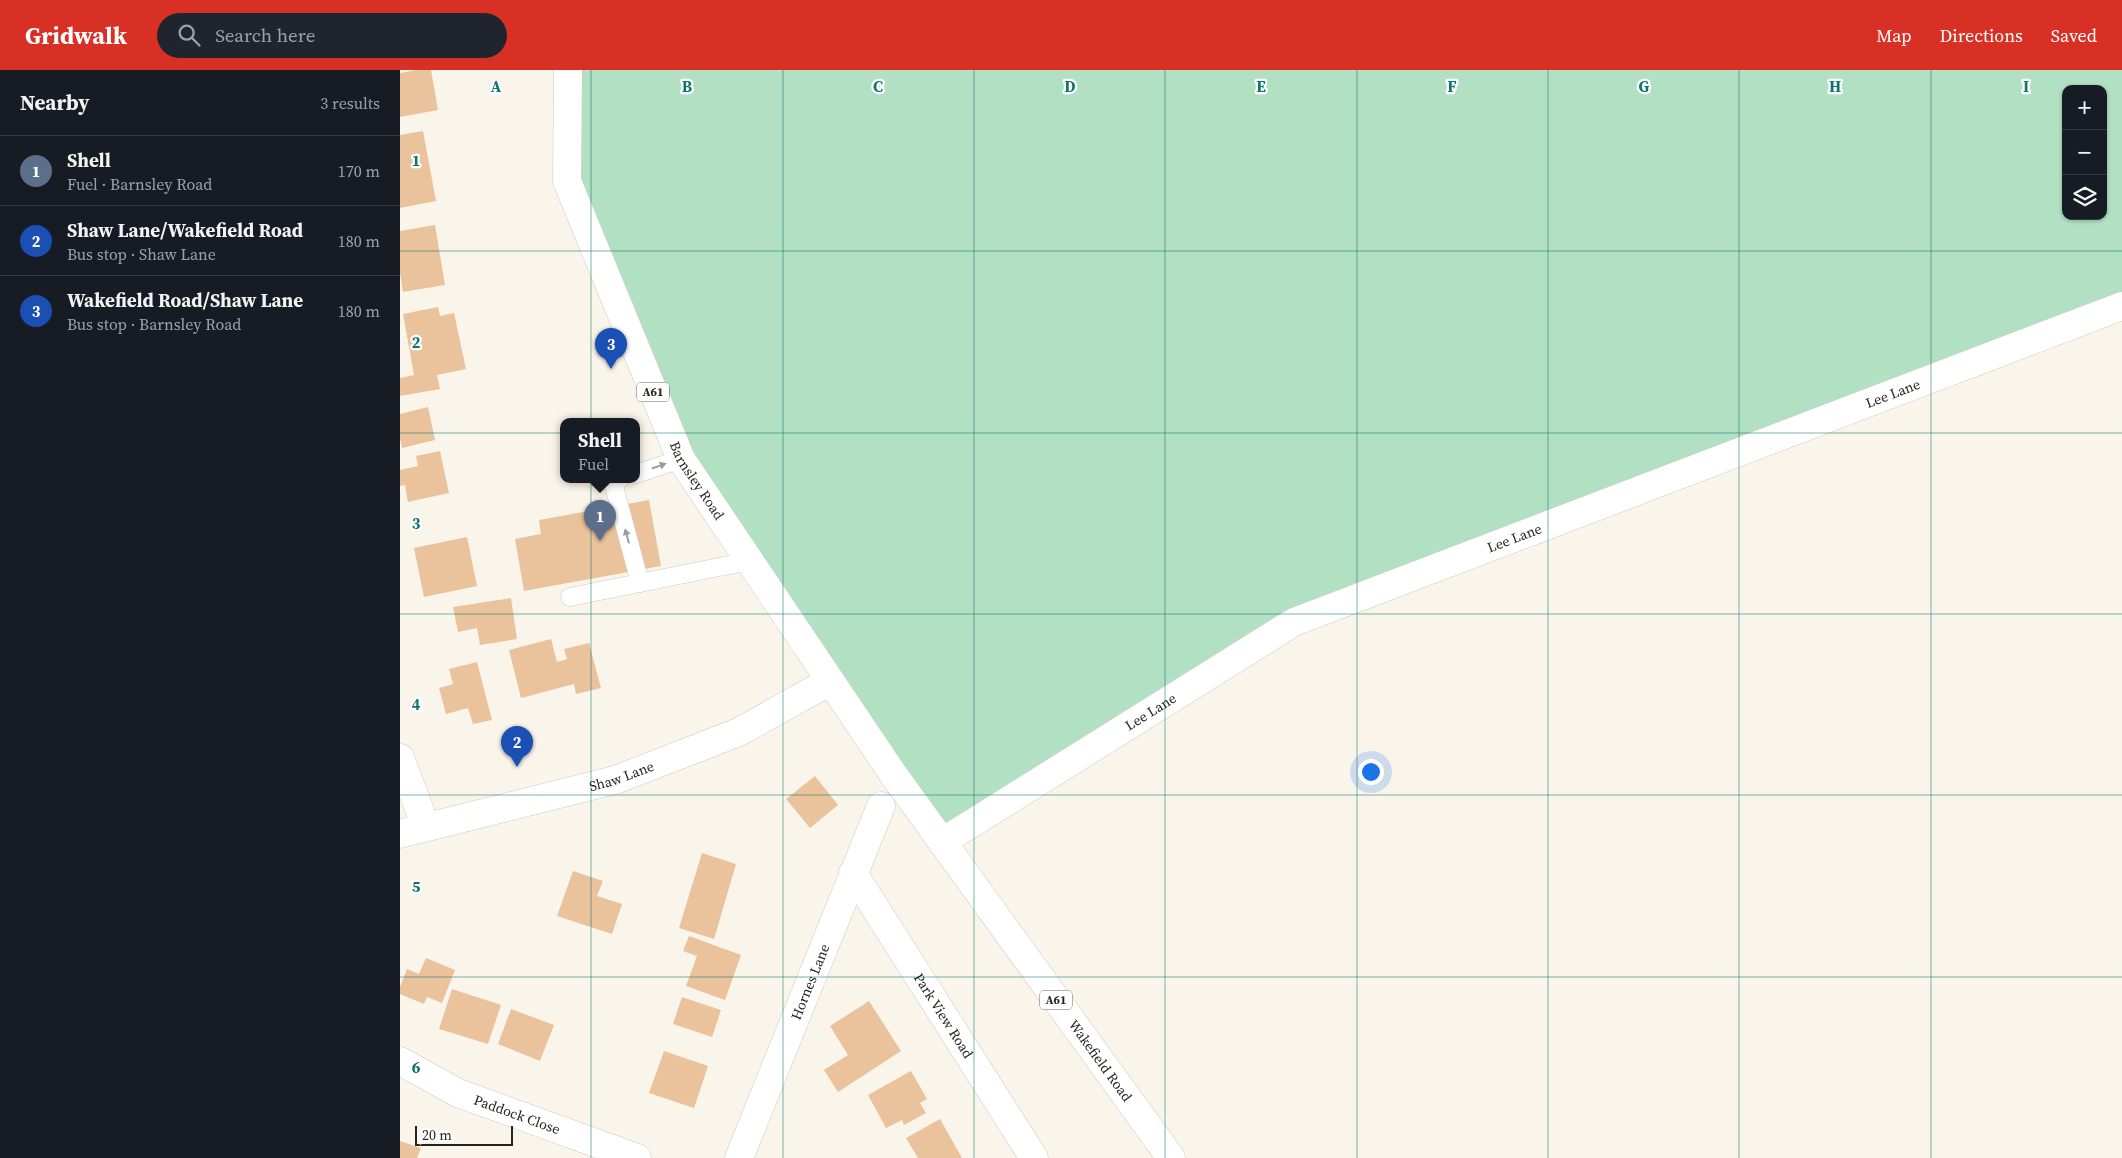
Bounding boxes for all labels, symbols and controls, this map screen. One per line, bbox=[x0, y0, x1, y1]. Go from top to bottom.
search box bbox=[157, 13, 507, 58]
text: Gridwalk bbox=[25, 19, 127, 52]
icon: search bbox=[175, 21, 203, 49]
text: Search here bbox=[215, 22, 315, 48]
text: Map bbox=[1876, 23, 1912, 48]
text: Directions bbox=[1940, 23, 2023, 48]
text: Saved bbox=[2051, 23, 2097, 48]
text: A bbox=[491, 75, 502, 97]
text: B bbox=[682, 75, 693, 97]
text: C bbox=[873, 75, 883, 97]
text: D bbox=[1064, 75, 1076, 97]
text: E bbox=[1256, 75, 1266, 97]
text: F bbox=[1447, 75, 1457, 97]
text: G bbox=[1639, 75, 1650, 97]
text: H bbox=[1829, 75, 1841, 97]
text: I bbox=[2023, 75, 2029, 97]
map controls bbox=[2062, 85, 2107, 220]
button: + bbox=[2062, 85, 2107, 130]
text: Nearby bbox=[20, 88, 90, 117]
text: 3 results bbox=[320, 92, 380, 114]
button: − bbox=[2062, 130, 2107, 175]
text: Shell bbox=[67, 147, 111, 173]
text: 1 bbox=[412, 149, 420, 171]
text: 1 bbox=[32, 160, 40, 182]
text: 170 m bbox=[338, 160, 380, 182]
text: Fuel · Barnsley Road bbox=[67, 173, 212, 195]
button: layers bbox=[2062, 175, 2107, 220]
text: Shaw Lane/Wakefield Road bbox=[67, 217, 303, 243]
text: 2 bbox=[32, 230, 40, 252]
text: 180 m bbox=[338, 230, 380, 252]
text: Bus stop · Shaw Lane bbox=[67, 243, 216, 265]
text: Wakefield Road/Shaw Lane bbox=[67, 287, 303, 313]
text: 3 bbox=[32, 300, 40, 322]
text: 180 m bbox=[338, 300, 380, 322]
text: Bus stop · Barnsley Road bbox=[67, 313, 241, 335]
pin: 3 bbox=[595, 328, 627, 369]
text: 2 bbox=[412, 331, 421, 353]
street label: Lee Lane bbox=[1863, 374, 1923, 413]
road number: A61 bbox=[637, 383, 669, 402]
popup bbox=[560, 418, 640, 483]
text: Shell bbox=[578, 427, 622, 453]
street label: Barnsley Road bbox=[665, 438, 729, 524]
text: Fuel bbox=[578, 453, 609, 475]
one-way arrow bbox=[651, 462, 666, 470]
pin: 1 bbox=[584, 500, 616, 541]
text: 3 bbox=[412, 512, 421, 534]
street label: Lee Lane bbox=[1484, 518, 1545, 557]
one-way arrow bbox=[623, 528, 631, 543]
street label: Lee Lane bbox=[1121, 688, 1180, 735]
text: 4 bbox=[412, 693, 421, 715]
pin: 2 bbox=[501, 726, 533, 767]
street label: Shaw Lane bbox=[587, 756, 657, 796]
your location bbox=[1358, 759, 1384, 785]
text: 5 bbox=[412, 875, 421, 897]
street label: Hornes Lane bbox=[786, 941, 834, 1023]
street label: Park View Road bbox=[909, 969, 978, 1062]
road number: A61 bbox=[1040, 990, 1072, 1010]
street label: Wakefield Road bbox=[1064, 1016, 1137, 1106]
text: 6 bbox=[412, 1056, 421, 1078]
street label: Paddock Close bbox=[471, 1090, 563, 1139]
scale bar bbox=[415, 1123, 512, 1146]
text: 20 m bbox=[422, 1125, 452, 1145]

